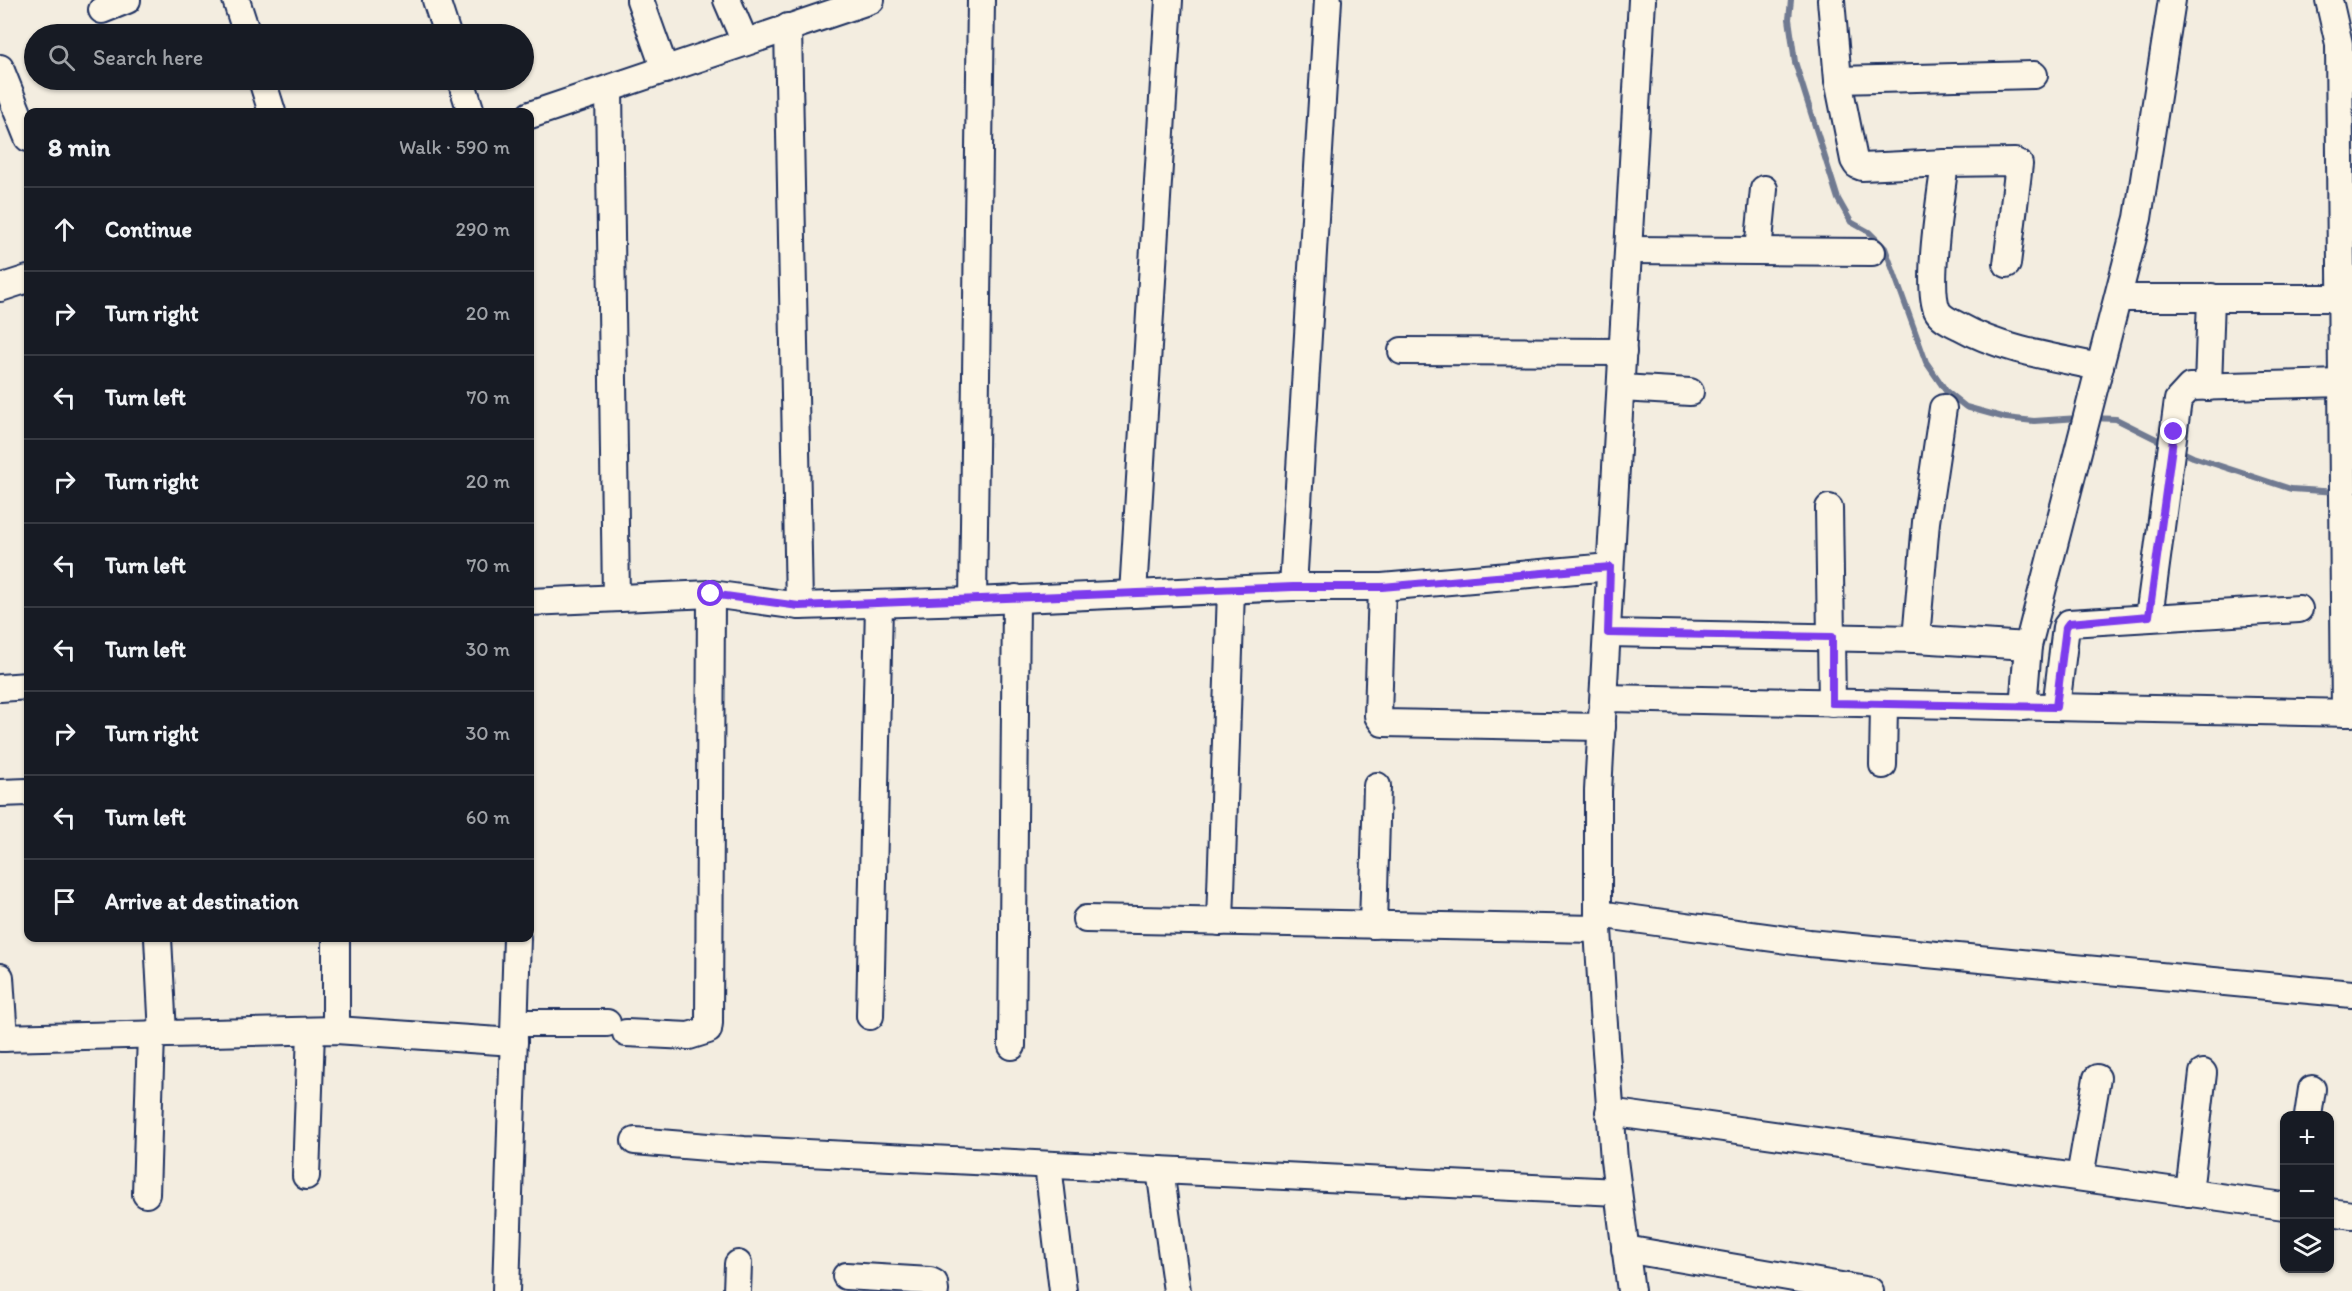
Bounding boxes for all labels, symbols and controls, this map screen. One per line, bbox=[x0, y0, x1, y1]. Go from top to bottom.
search box bbox=[24, 24, 534, 90]
icon: search bbox=[45, 41, 78, 74]
text: Search here bbox=[93, 44, 203, 71]
text: 8 min bbox=[48, 131, 110, 163]
text: Walk · 590 m bbox=[399, 135, 510, 159]
icon: ahead bbox=[48, 213, 81, 246]
text: Continue bbox=[105, 216, 192, 243]
text: 290 m bbox=[455, 217, 510, 241]
icon: right bbox=[48, 297, 81, 330]
text: Turn right bbox=[105, 300, 199, 327]
text: 20 m bbox=[466, 301, 510, 325]
icon: left bbox=[48, 381, 81, 414]
text: Turn left bbox=[105, 384, 186, 411]
text: 70 m bbox=[466, 385, 510, 409]
route end bbox=[2160, 418, 2186, 444]
icon: right bbox=[48, 465, 81, 498]
text: Turn right bbox=[105, 468, 199, 495]
text: 20 m bbox=[466, 469, 510, 493]
icon: left bbox=[48, 549, 81, 582]
text: Turn left bbox=[105, 552, 186, 579]
text: 70 m bbox=[466, 553, 510, 577]
route start bbox=[697, 580, 723, 606]
icon: left bbox=[48, 633, 81, 666]
text: Turn left bbox=[105, 636, 186, 663]
text: 30 m bbox=[465, 637, 510, 661]
icon: right bbox=[48, 717, 81, 750]
text: Turn right bbox=[105, 720, 199, 747]
text: 30 m bbox=[465, 721, 510, 745]
icon: left bbox=[48, 801, 81, 834]
text: Turn left bbox=[105, 804, 186, 831]
text: 60 m bbox=[466, 805, 510, 829]
icon: arrive bbox=[48, 885, 81, 918]
text: Arrive at destination bbox=[105, 888, 299, 915]
map controls bbox=[2280, 1111, 2334, 1273]
button: + bbox=[2280, 1111, 2334, 1165]
button: − bbox=[2280, 1165, 2334, 1219]
button: layers bbox=[2280, 1219, 2334, 1273]

